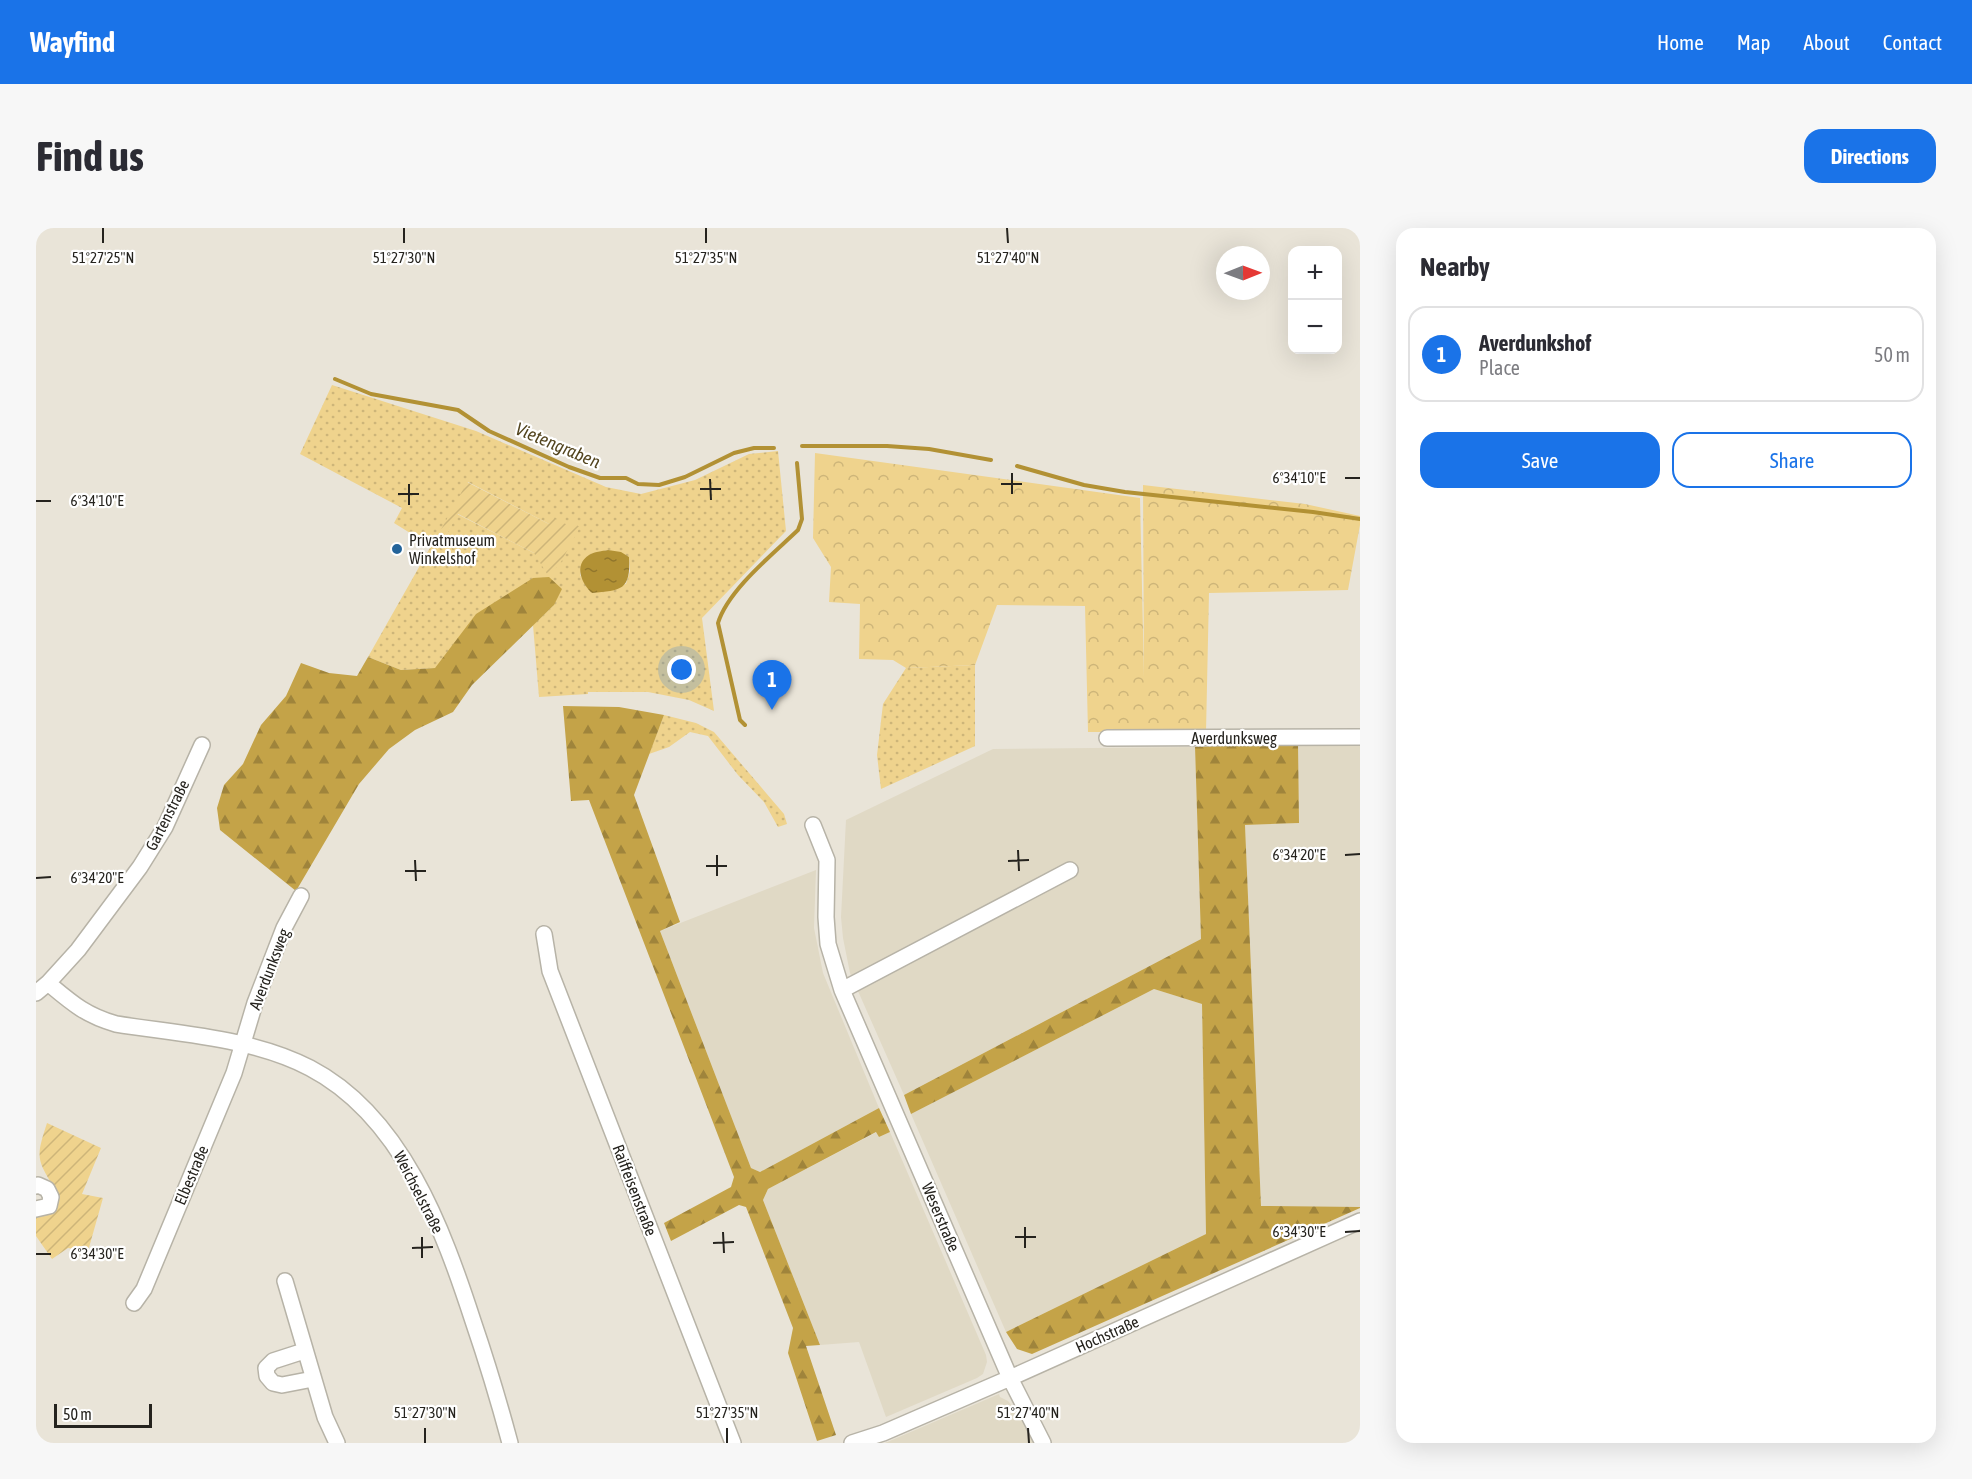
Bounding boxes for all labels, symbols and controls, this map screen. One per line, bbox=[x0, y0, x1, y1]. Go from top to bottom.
text: Wayfind bbox=[30, 26, 115, 58]
text: Home bbox=[1657, 30, 1704, 54]
text: Map bbox=[1737, 30, 1771, 54]
text: About bbox=[1804, 30, 1850, 54]
text: Contact bbox=[1883, 30, 1942, 54]
button: Directions bbox=[1804, 129, 1936, 183]
text: Find us bbox=[36, 132, 144, 180]
north arrow bbox=[1216, 246, 1270, 300]
map controls bbox=[1288, 246, 1342, 354]
button: + bbox=[1288, 246, 1342, 300]
text: 51°27'25"N bbox=[72, 249, 134, 266]
text: 51°27'30"N bbox=[373, 249, 435, 266]
text: 51°27'35"N bbox=[675, 249, 737, 266]
text: 51°27'40"N bbox=[977, 249, 1039, 266]
text: Nearby bbox=[1420, 252, 1490, 282]
button: − bbox=[1288, 300, 1342, 354]
text: Averdunkshof bbox=[1479, 330, 1591, 356]
text: 1 bbox=[1437, 343, 1446, 366]
text: 50 m bbox=[1874, 343, 1910, 366]
text: Place bbox=[1479, 356, 1520, 379]
water label: Vietengraben bbox=[512, 418, 604, 472]
button: Save bbox=[1420, 432, 1660, 488]
button: Share bbox=[1672, 432, 1912, 488]
text: 6°34'10"E bbox=[1272, 469, 1326, 486]
text: 6°34'10"E bbox=[70, 492, 124, 509]
place label: Privatmuseum Winkelshof bbox=[409, 531, 495, 567]
marker: Privatmuseum Winkelshof bbox=[390, 542, 404, 556]
your location bbox=[667, 655, 696, 684]
pin: 1 bbox=[752, 660, 792, 710]
street label: Averdunksweg bbox=[1191, 729, 1277, 748]
street label: Gartenstraße bbox=[142, 777, 192, 853]
text: 6°34'20"E bbox=[1272, 846, 1326, 863]
text: 6°34'20"E bbox=[70, 869, 124, 886]
street label: Averdunksweg bbox=[245, 926, 294, 1013]
street label: Raiffeisenstraße bbox=[609, 1142, 661, 1238]
street label: Elbestraße bbox=[170, 1143, 212, 1207]
street label: Weichselstraße bbox=[391, 1148, 447, 1236]
street label: Weserstraße bbox=[918, 1180, 964, 1254]
text: 6°34'30"E bbox=[1272, 1223, 1326, 1240]
text: 6°34'30"E bbox=[70, 1245, 124, 1262]
street label: Hochstraße bbox=[1073, 1312, 1141, 1356]
scale bar bbox=[54, 1401, 152, 1428]
text: 51°27'30"N bbox=[394, 1404, 456, 1421]
text: 51°27'35"N bbox=[696, 1404, 758, 1421]
text: 51°27'40"N bbox=[997, 1404, 1059, 1421]
text: 50 m bbox=[63, 1405, 92, 1423]

